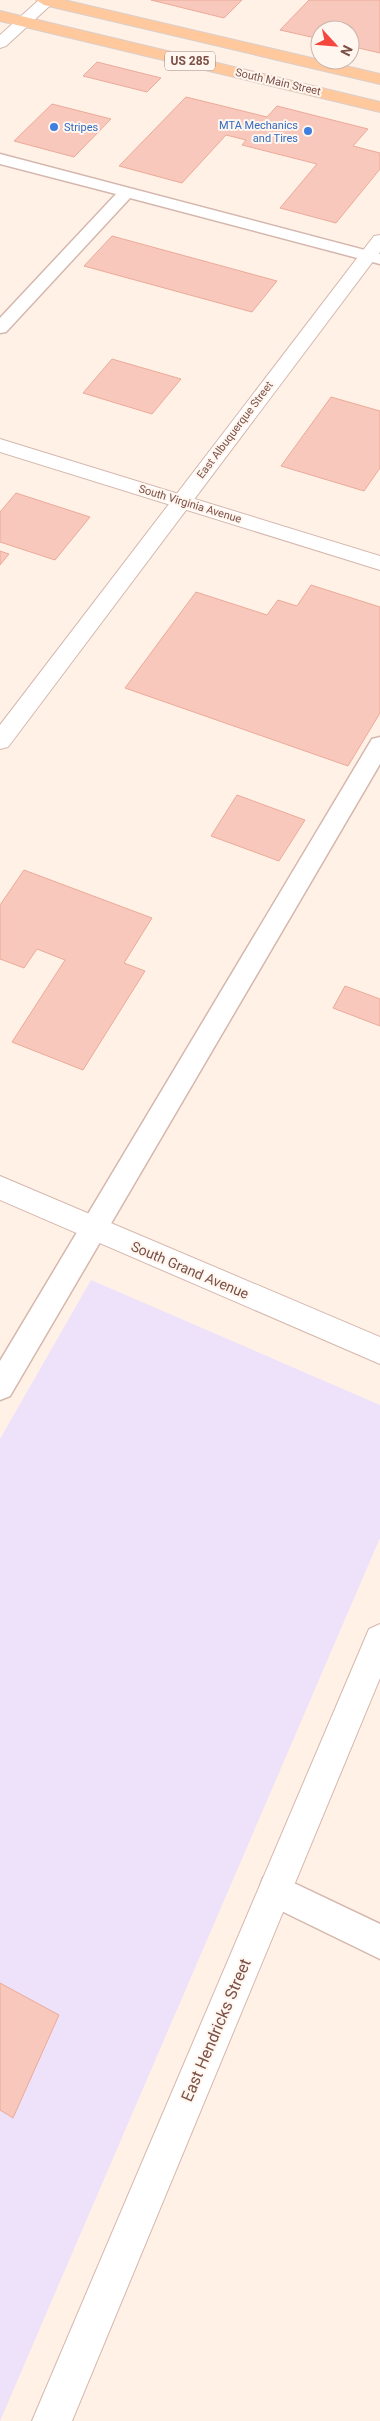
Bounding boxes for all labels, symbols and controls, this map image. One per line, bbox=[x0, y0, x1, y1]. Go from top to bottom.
north arrow bbox=[310, 20, 360, 70]
text: N bbox=[337, 43, 356, 59]
road number: US 285 bbox=[165, 51, 215, 70]
street label: South Main Street bbox=[234, 66, 322, 98]
place label: MTA Mechanics and Tires bbox=[219, 119, 298, 145]
marker: Stripes bbox=[48, 121, 60, 133]
place label: Stripes bbox=[64, 121, 99, 134]
marker: MTA Mechanics and Tires bbox=[302, 125, 314, 137]
street label: East Albuquerque Street bbox=[194, 379, 276, 481]
street label: South Virginia Avenue bbox=[137, 482, 243, 526]
street label: South Grand Avenue bbox=[129, 1238, 251, 1302]
street label: East Hendricks Street bbox=[177, 1956, 255, 2104]

